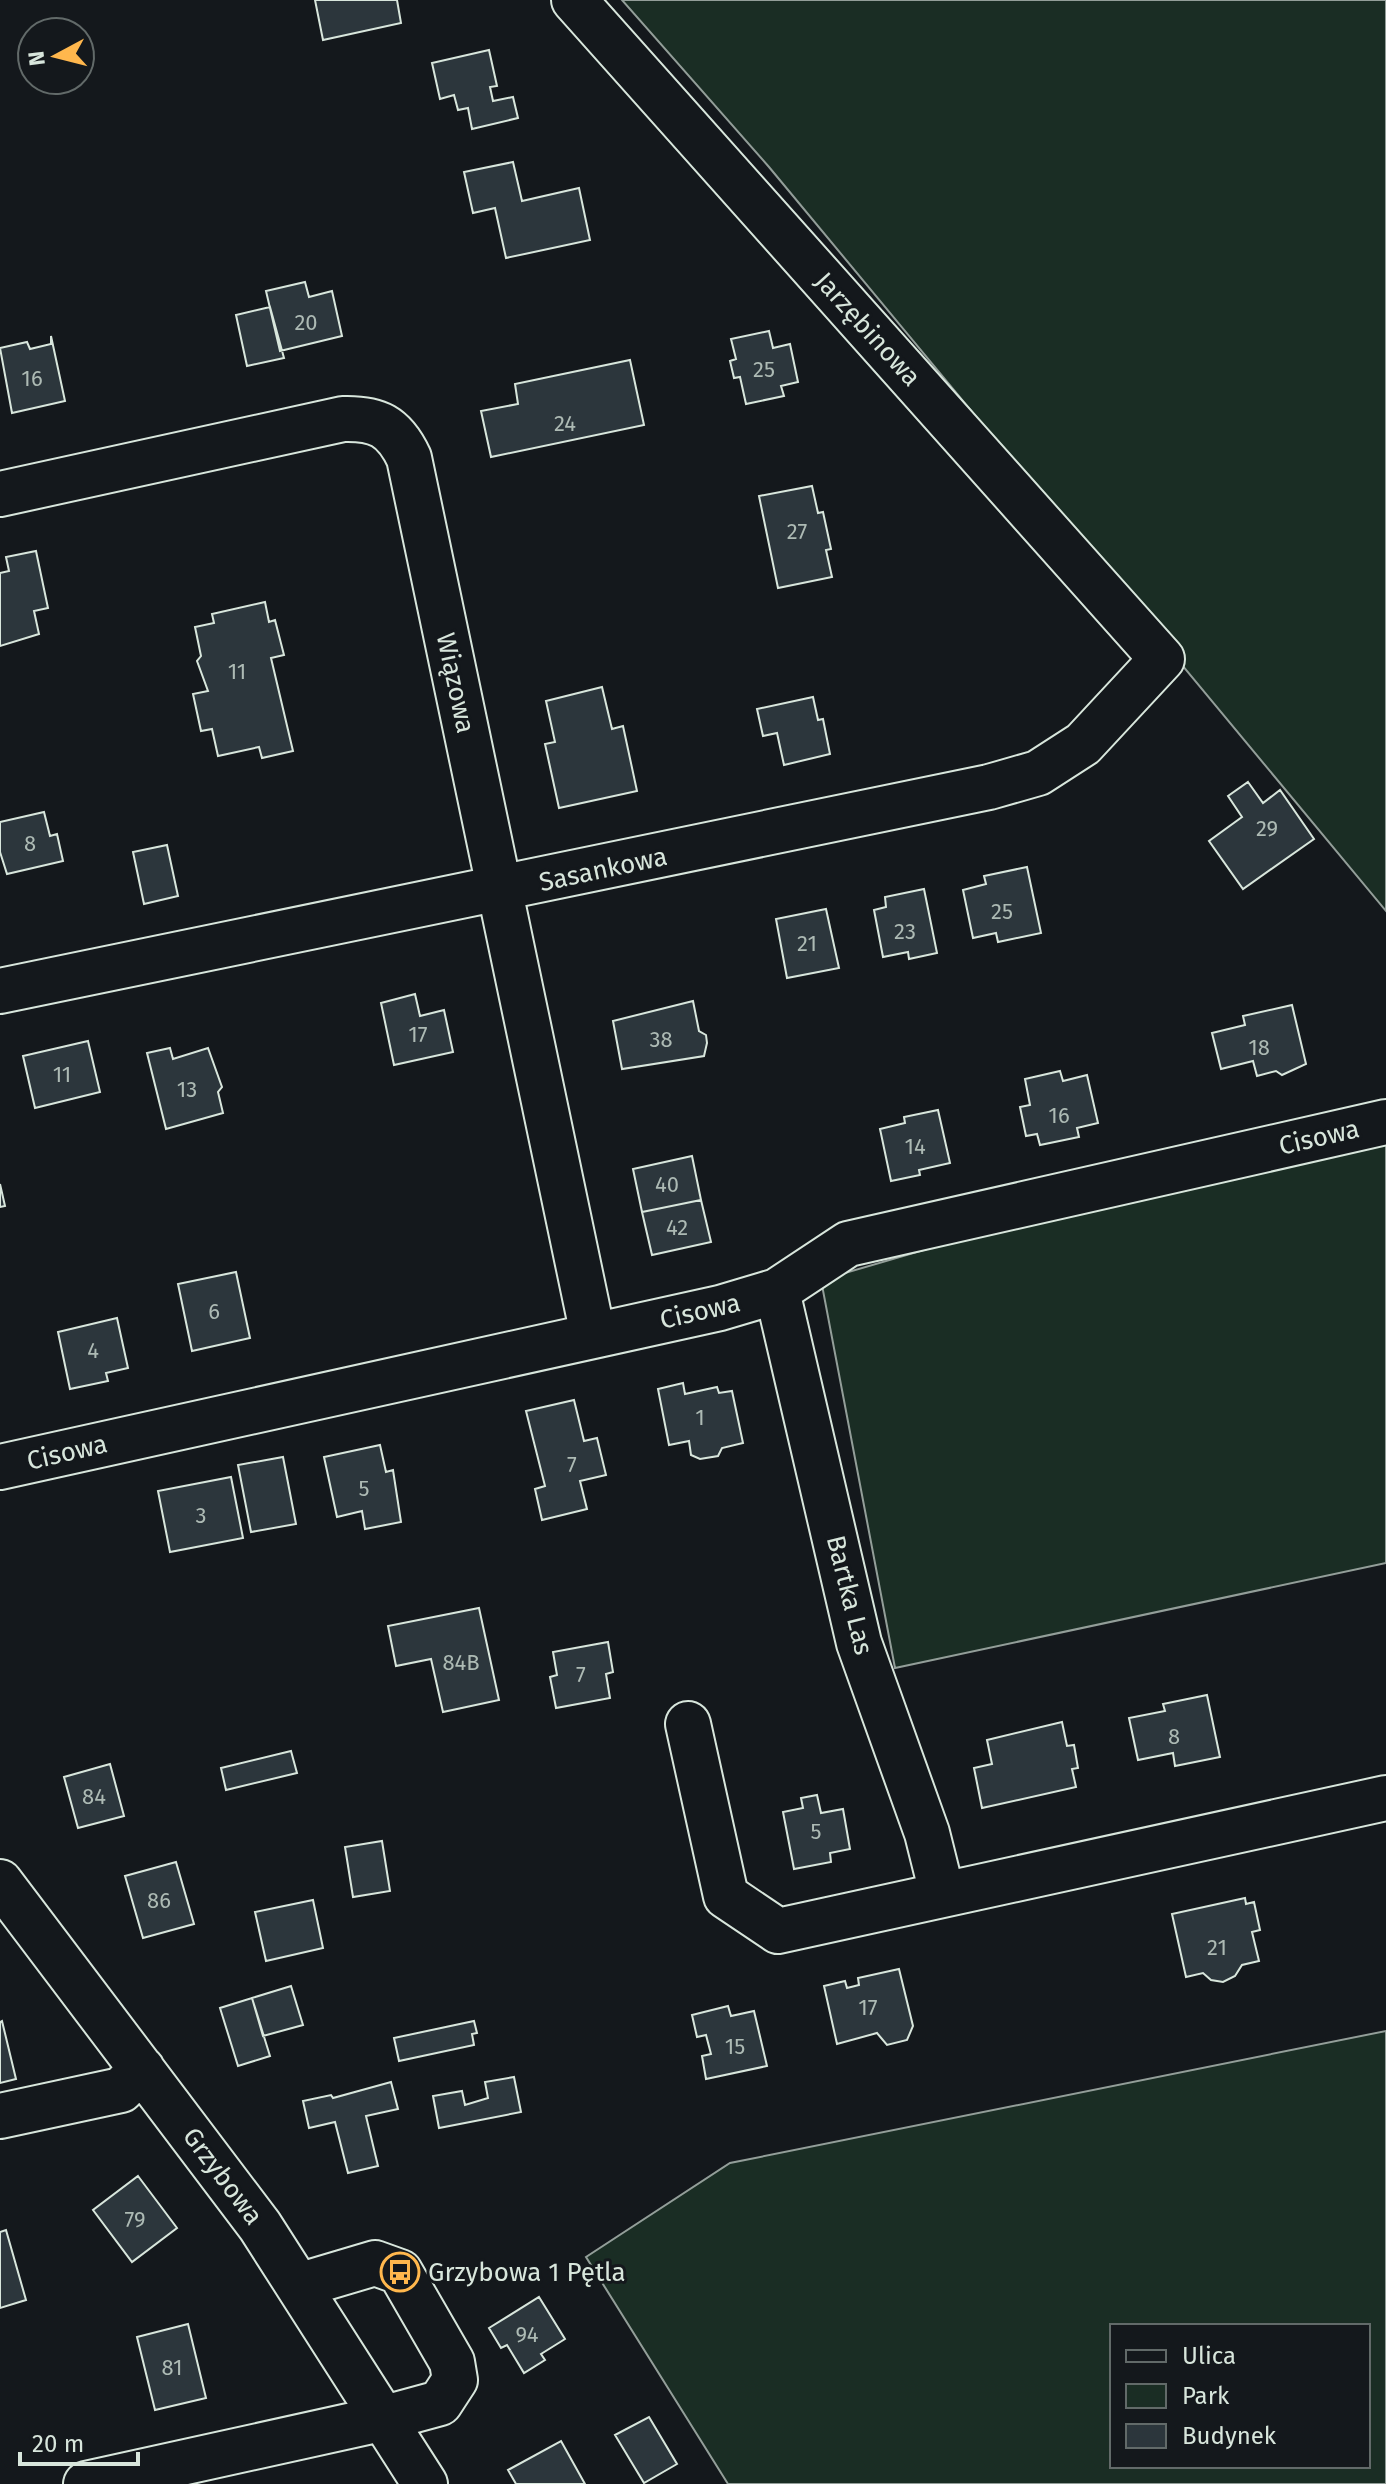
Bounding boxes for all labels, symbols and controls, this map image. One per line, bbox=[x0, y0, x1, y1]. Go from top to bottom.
north arrow bbox=[16, 16, 96, 96]
text: N bbox=[22, 49, 51, 67]
street label: Jarzębinowa bbox=[808, 266, 927, 393]
house number: 20 bbox=[294, 309, 318, 336]
house number: 25 bbox=[753, 356, 775, 383]
house number: 16 bbox=[21, 365, 43, 392]
house number: 24 bbox=[554, 410, 576, 437]
house number: 27 bbox=[787, 518, 807, 545]
street label: Wiązowa bbox=[430, 630, 481, 736]
house number: 11 bbox=[228, 658, 246, 685]
house number: 29 bbox=[1256, 815, 1278, 842]
house number: 8 bbox=[24, 830, 36, 857]
street label: Sasankowa bbox=[536, 841, 670, 898]
house number: 25 bbox=[991, 898, 1013, 925]
house number: 23 bbox=[894, 918, 916, 945]
house number: 21 bbox=[797, 930, 817, 957]
house number: 17 bbox=[408, 1021, 428, 1048]
house number: 38 bbox=[649, 1026, 673, 1053]
house number: 18 bbox=[1248, 1034, 1270, 1061]
house number: 11 bbox=[53, 1061, 71, 1088]
house number: 13 bbox=[177, 1076, 197, 1103]
house number: 16 bbox=[1048, 1102, 1070, 1129]
street label: Cisowa bbox=[1276, 1113, 1362, 1162]
house number: 14 bbox=[904, 1133, 926, 1160]
house number: 40 bbox=[655, 1171, 679, 1198]
house number: 42 bbox=[666, 1214, 688, 1241]
street label: Cisowa bbox=[657, 1287, 743, 1336]
house number: 6 bbox=[208, 1298, 220, 1325]
house number: 4 bbox=[87, 1337, 99, 1364]
house number: 1 bbox=[695, 1404, 705, 1431]
street label: Cisowa bbox=[24, 1428, 110, 1477]
house number: 7 bbox=[567, 1451, 577, 1478]
house number: 5 bbox=[358, 1475, 370, 1502]
house number: 3 bbox=[196, 1502, 206, 1529]
street label: Bartka Las bbox=[820, 1532, 879, 1658]
house number: 84B bbox=[442, 1649, 480, 1676]
house number: 7 bbox=[576, 1661, 586, 1688]
house number: 8 bbox=[1168, 1723, 1180, 1750]
house number: 84 bbox=[82, 1783, 106, 1810]
house number: 5 bbox=[810, 1818, 822, 1845]
house number: 86 bbox=[147, 1887, 171, 1914]
house number: 21 bbox=[1207, 1934, 1227, 1961]
house number: 17 bbox=[858, 1994, 878, 2021]
house number: 15 bbox=[725, 2033, 745, 2060]
street label: Grzybowa bbox=[176, 2122, 269, 2231]
house number: 79 bbox=[125, 2206, 145, 2233]
bus stop icon: Grzybowa 1 Pętla bbox=[379, 2251, 421, 2293]
place label: Grzybowa 1 Pętla bbox=[428, 2257, 626, 2288]
house number: 94 bbox=[515, 2321, 539, 2348]
legend bbox=[1110, 2324, 1370, 2468]
text: Ulica bbox=[1182, 2342, 1236, 2370]
house number: 81 bbox=[162, 2354, 183, 2381]
text: Park bbox=[1182, 2382, 1230, 2410]
scale bar bbox=[20, 2416, 138, 2466]
text: Budynek bbox=[1182, 2422, 1277, 2450]
text: 20 m bbox=[32, 2430, 84, 2458]

